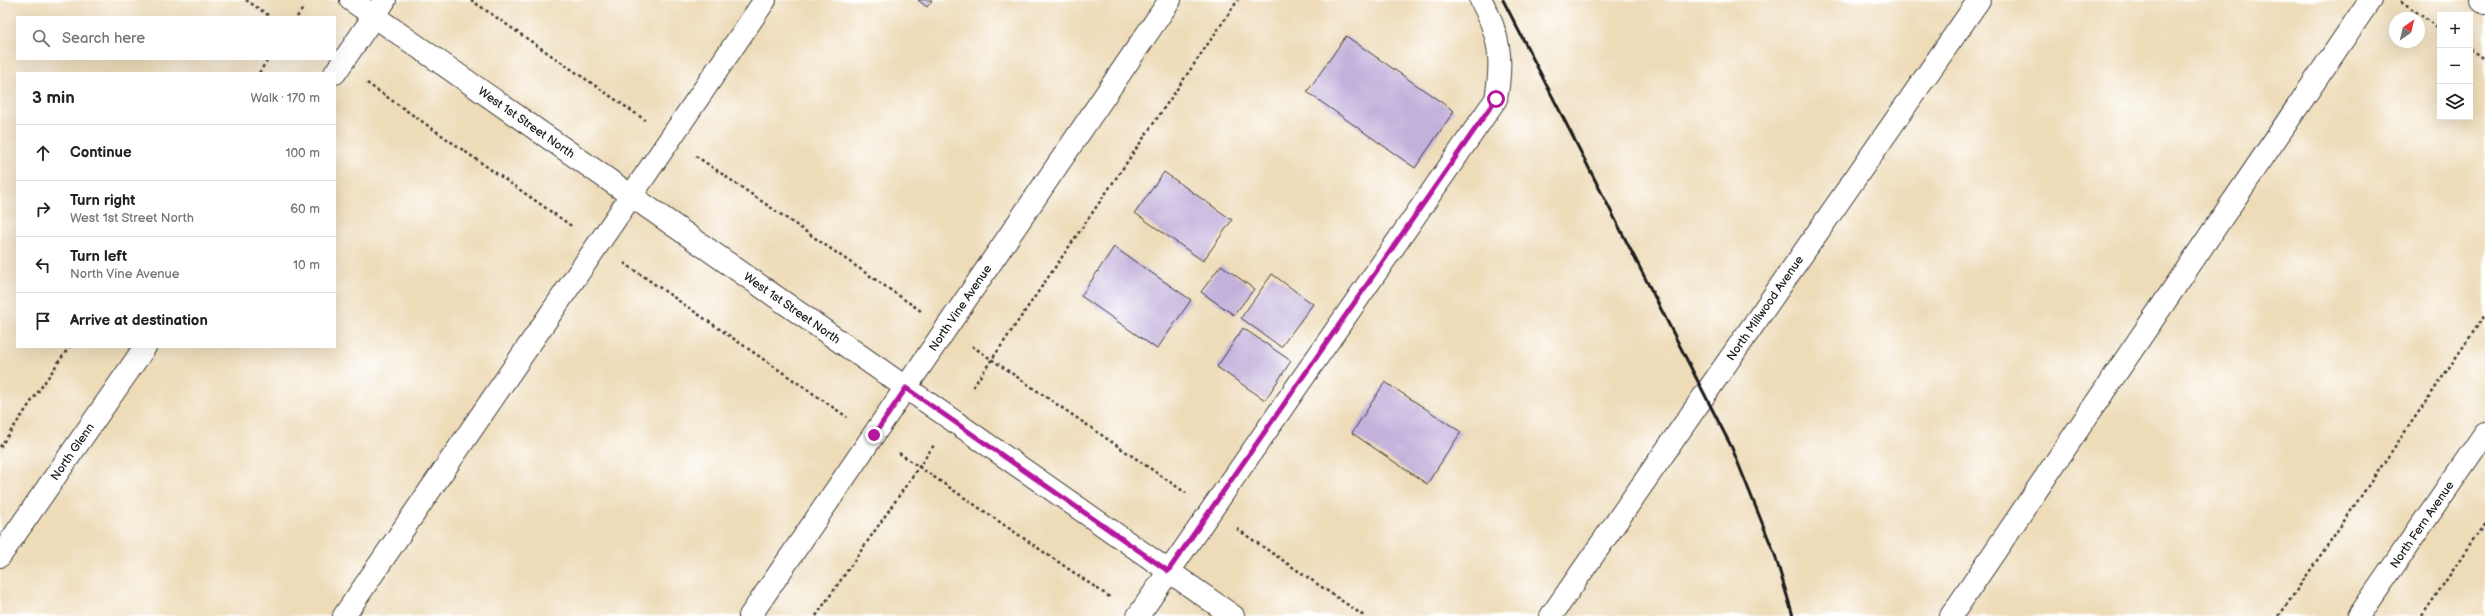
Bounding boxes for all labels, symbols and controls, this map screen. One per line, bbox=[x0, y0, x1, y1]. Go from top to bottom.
north arrow bbox=[2389, 12, 2425, 48]
map controls bbox=[2437, 12, 2473, 120]
button: + bbox=[2437, 12, 2473, 48]
search box bbox=[16, 16, 336, 60]
icon: search bbox=[30, 27, 52, 49]
text: Search here bbox=[62, 29, 145, 48]
button: − bbox=[2437, 48, 2473, 84]
street label: West 1st Street North bbox=[475, 84, 578, 162]
button: layers bbox=[2437, 84, 2473, 120]
text: 3 min bbox=[32, 88, 75, 108]
text: Walk · 170 m bbox=[250, 90, 320, 106]
route start bbox=[1487, 90, 1505, 108]
icon: ahead bbox=[32, 142, 54, 164]
text: Continue bbox=[70, 143, 132, 162]
text: 100 m bbox=[285, 145, 320, 161]
text: Turn right bbox=[70, 191, 135, 210]
icon: right bbox=[32, 198, 54, 220]
text: 60 m bbox=[290, 201, 320, 217]
text: West 1st Street North bbox=[70, 210, 194, 226]
text: Turn left bbox=[70, 247, 127, 266]
street label: North Millwood Avenue bbox=[1723, 253, 1807, 363]
icon: left bbox=[32, 254, 54, 276]
text: 10 m bbox=[293, 257, 320, 273]
street label: North Vine Avenue bbox=[925, 262, 995, 354]
text: North Vine Avenue bbox=[70, 266, 180, 282]
street label: West 1st Street North bbox=[741, 269, 844, 347]
icon: arrive bbox=[32, 310, 54, 332]
text: Arrive at destination bbox=[70, 311, 208, 330]
street label: North Glenn bbox=[47, 420, 98, 483]
route end bbox=[865, 426, 883, 444]
street label: North Fern Avenue bbox=[2387, 478, 2457, 571]

